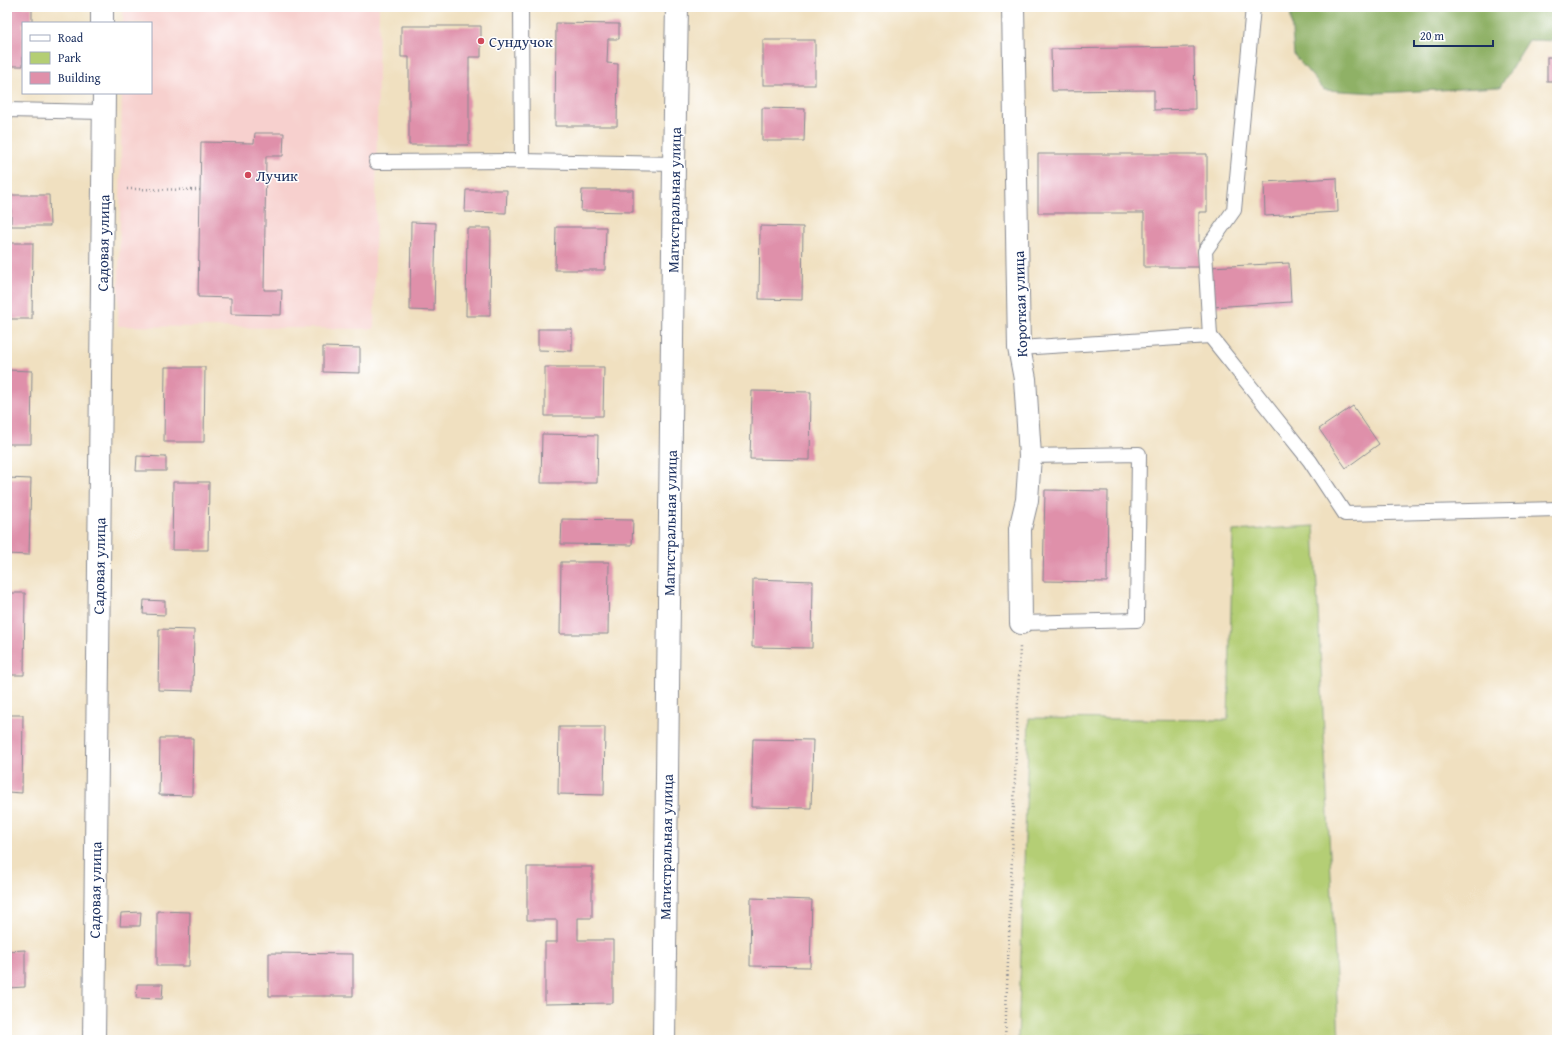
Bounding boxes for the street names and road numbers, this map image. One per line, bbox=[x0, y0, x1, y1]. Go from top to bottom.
street label: Магистральная улица bbox=[662, 126, 686, 273]
street label: Садовая улица bbox=[92, 193, 114, 292]
street label: Короткая улица bbox=[1008, 250, 1032, 357]
street label: Магистральная улица bbox=[658, 449, 682, 596]
street label: Садовая улица bbox=[88, 516, 110, 615]
street label: Магистральная улица bbox=[654, 773, 678, 920]
street label: Садовая улица bbox=[84, 840, 106, 939]

